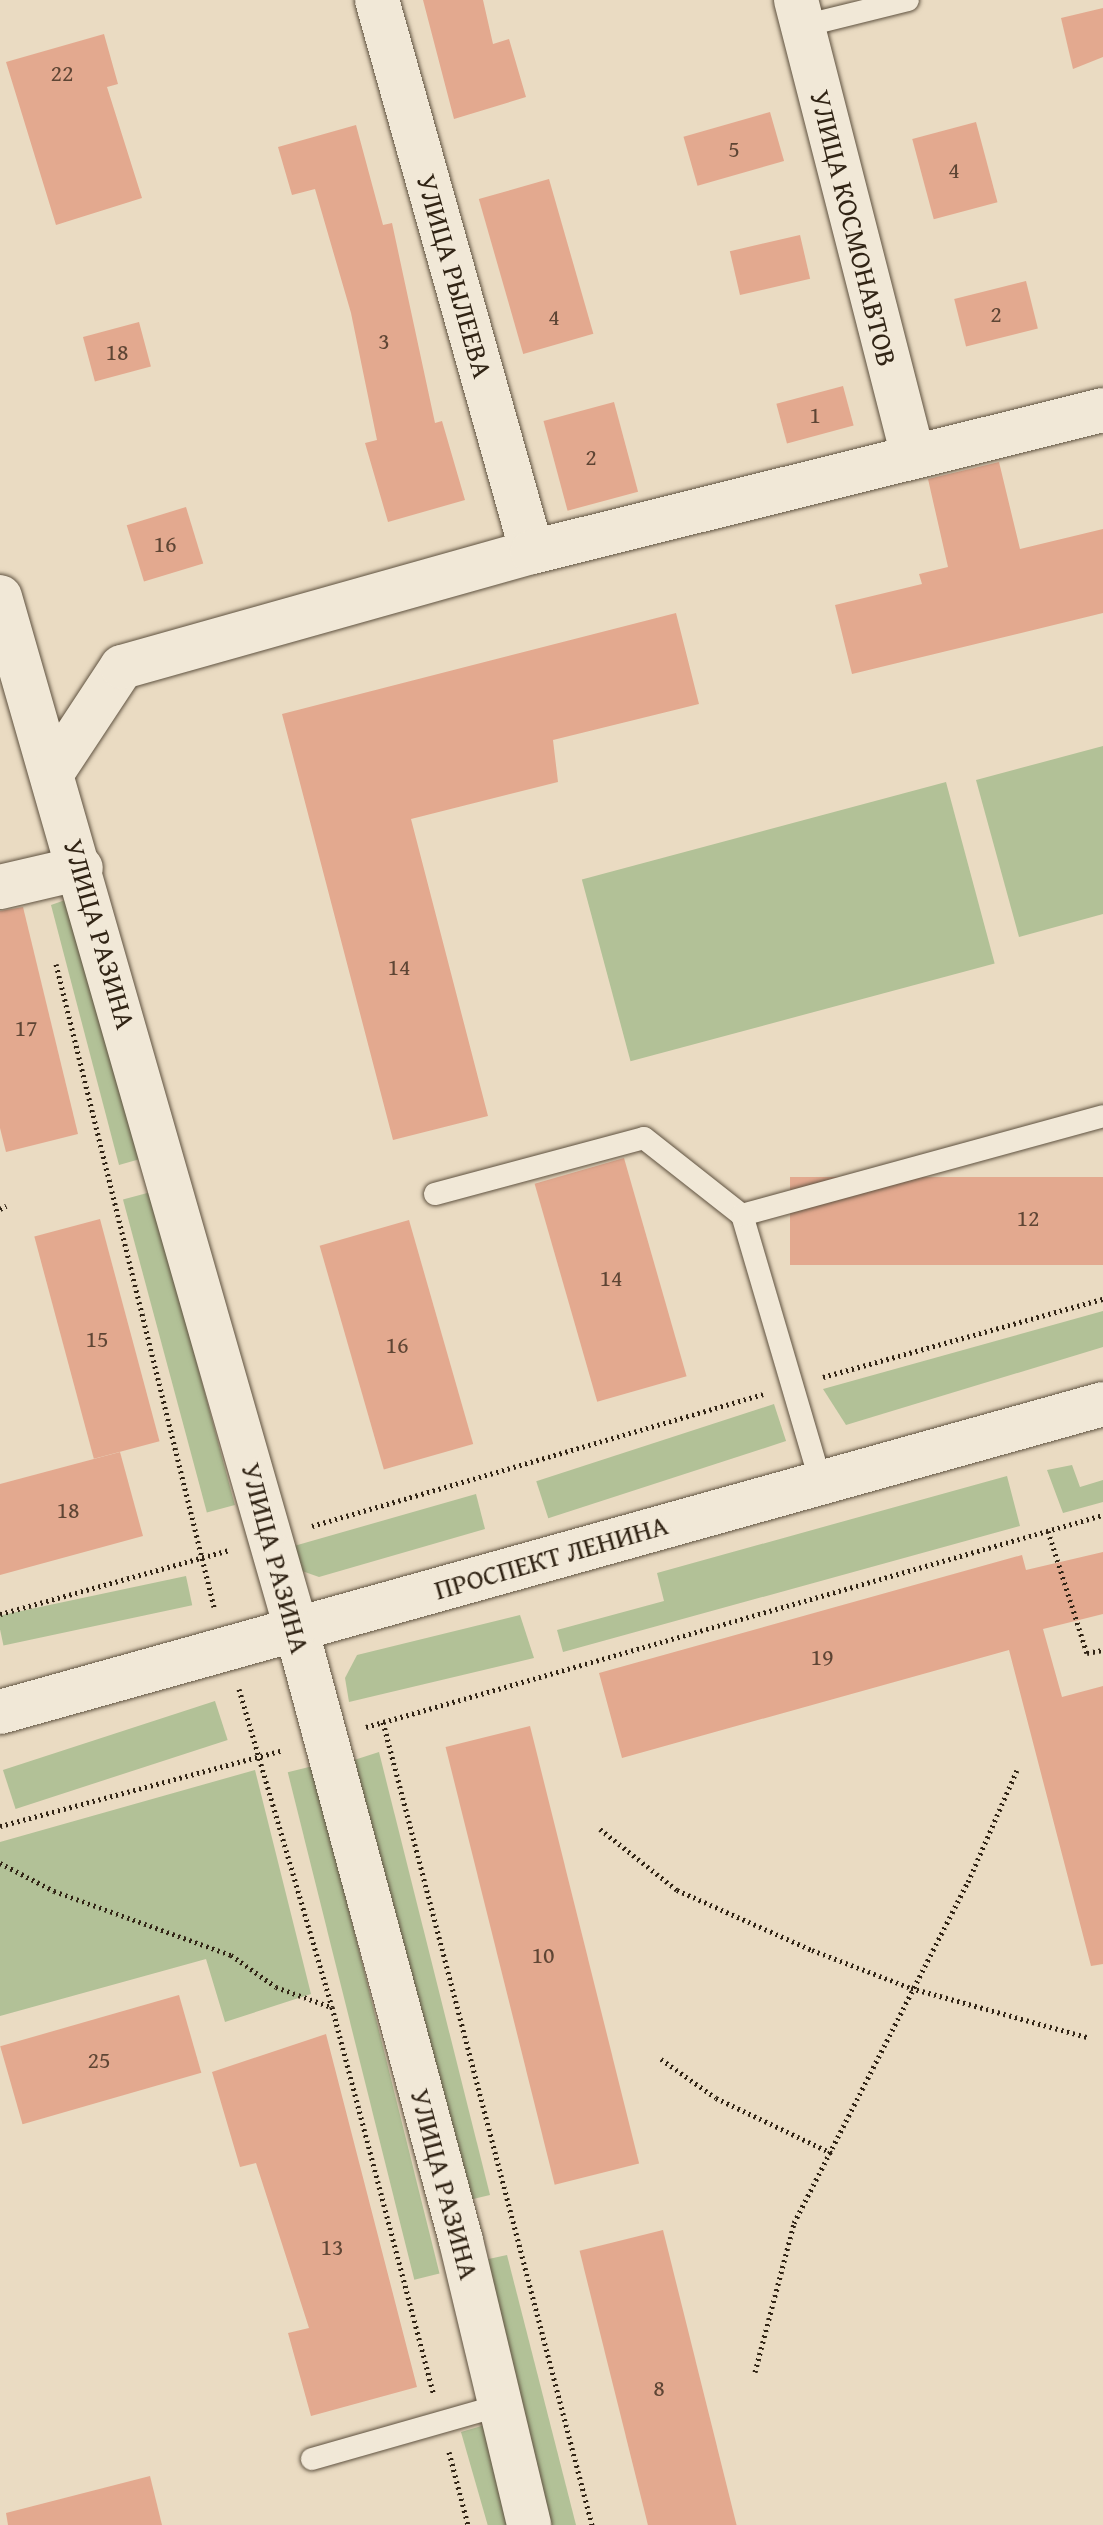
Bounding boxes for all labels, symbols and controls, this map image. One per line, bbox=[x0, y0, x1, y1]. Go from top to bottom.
house number: 22 bbox=[50, 59, 74, 87]
street label: УЛИЦА КОСМОНАВТОВ bbox=[803, 86, 905, 370]
house number: 5 bbox=[728, 135, 740, 163]
house number: 4 bbox=[948, 156, 960, 184]
street label: УЛИЦА РЫЛЕЕВА bbox=[410, 170, 500, 382]
house number: 2 bbox=[990, 300, 1002, 328]
house number: 4 bbox=[548, 303, 560, 331]
house number: 3 bbox=[378, 327, 390, 355]
house number: 18 bbox=[105, 338, 129, 366]
house number: 1 bbox=[809, 401, 821, 429]
house number: 2 bbox=[585, 443, 597, 471]
house number: 16 bbox=[153, 530, 177, 558]
street label: УЛИЦА РАЗИНА bbox=[57, 835, 143, 1033]
house number: 14 bbox=[387, 953, 411, 981]
house number: 17 bbox=[14, 1014, 38, 1042]
house number: 12 bbox=[1016, 1204, 1040, 1232]
house number: 14 bbox=[599, 1264, 623, 1292]
house number: 15 bbox=[85, 1325, 109, 1353]
house number: 16 bbox=[385, 1331, 409, 1359]
street label: УЛИЦА РАЗИНА bbox=[234, 1459, 318, 1657]
house number: 18 bbox=[56, 1496, 80, 1524]
street label: ПРОСПЕКТ ЛЕНИНА bbox=[430, 1508, 672, 1606]
house number: 19 bbox=[810, 1643, 834, 1671]
house number: 10 bbox=[531, 1941, 555, 1969]
house number: 25 bbox=[87, 2046, 111, 2074]
street label: УЛИЦА РАЗИНА bbox=[403, 2085, 487, 2283]
house number: 13 bbox=[320, 2233, 344, 2261]
house number: 8 bbox=[653, 2374, 665, 2402]

